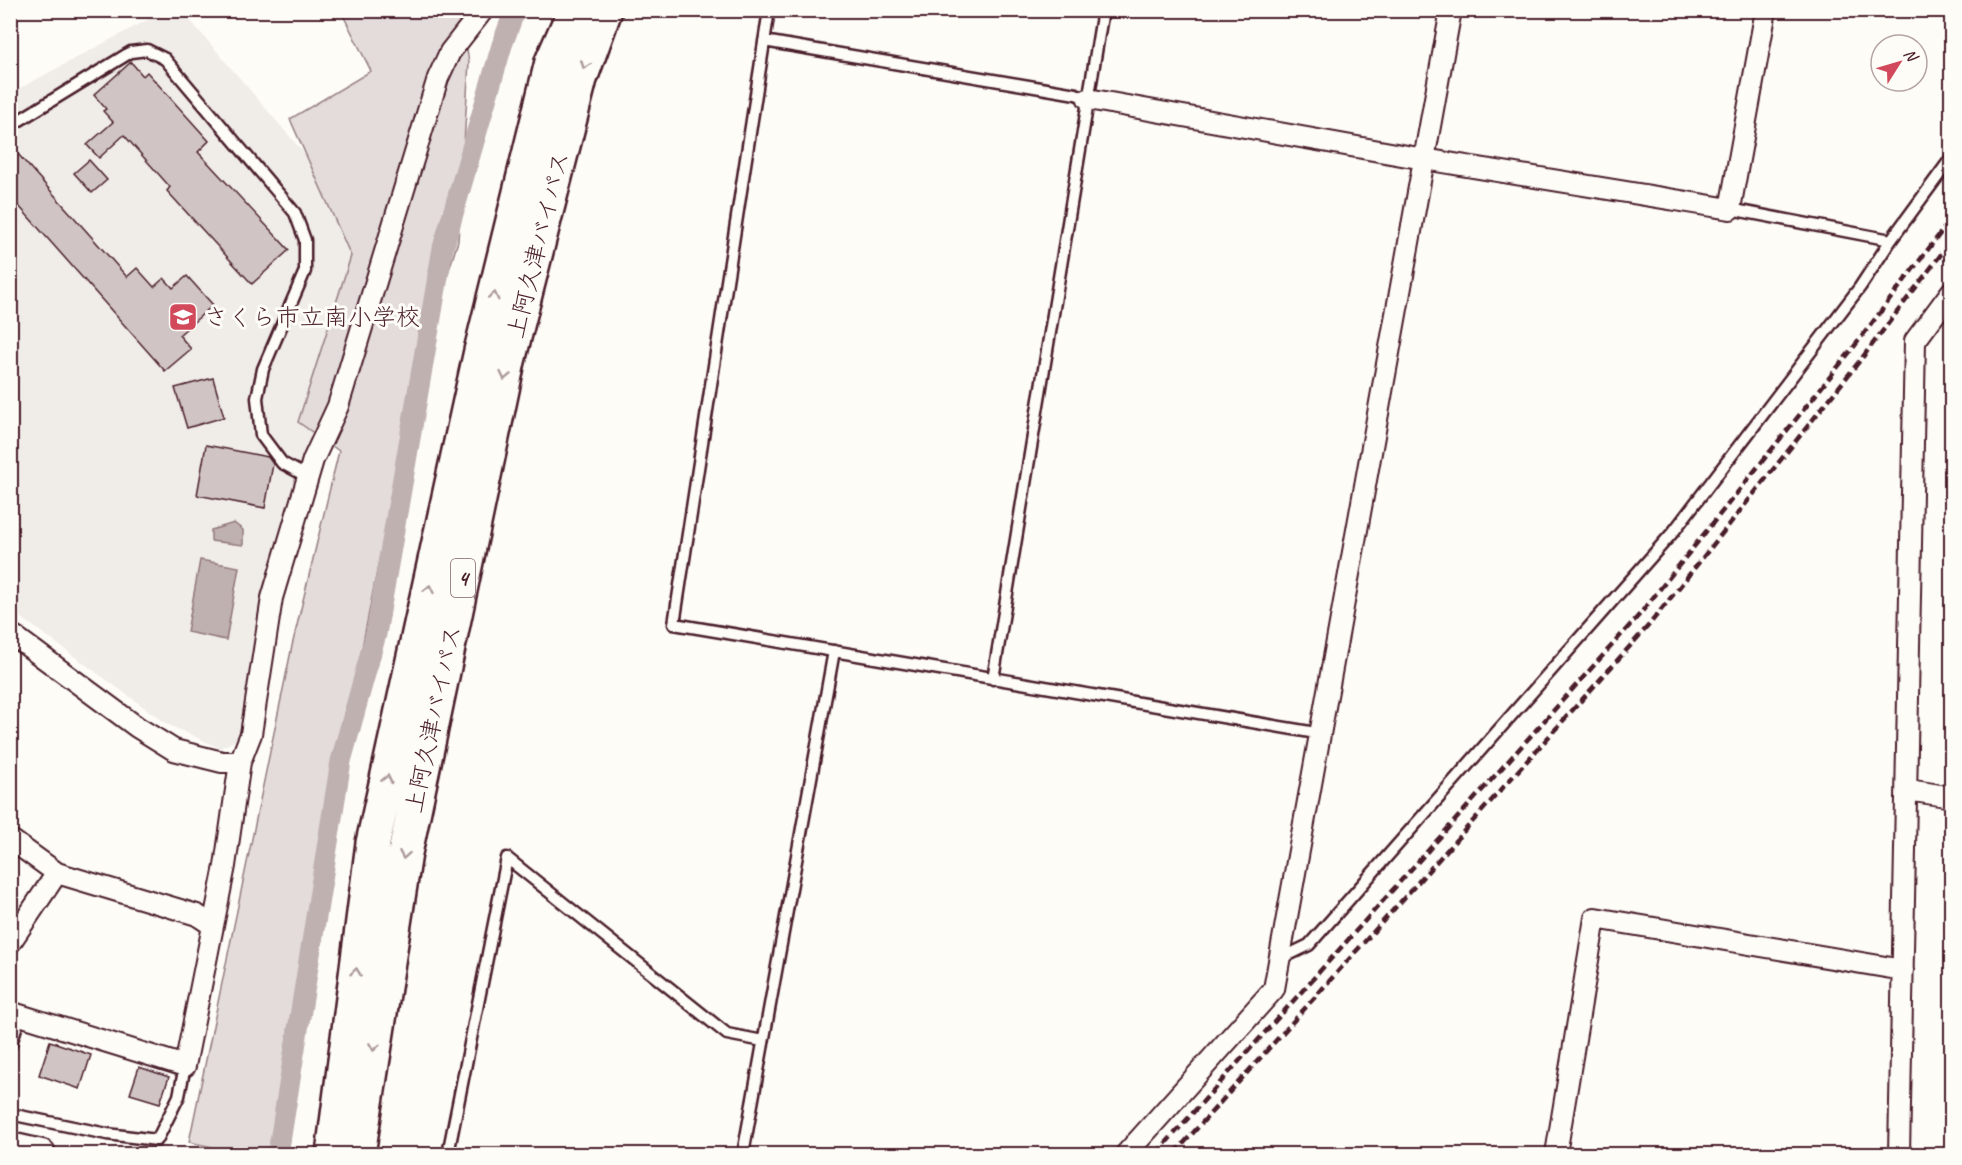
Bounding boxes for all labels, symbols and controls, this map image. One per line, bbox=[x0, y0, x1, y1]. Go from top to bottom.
north arrow bbox=[1869, 33, 1929, 93]
text: N bbox=[1899, 45, 1923, 67]
one-way arrow bbox=[579, 60, 592, 70]
street label: 上阿久津バイパス bbox=[500, 148, 576, 342]
one-way arrow bbox=[487, 291, 500, 301]
school or university icon: さくら市立南小学校 bbox=[167, 301, 199, 333]
place label: さくら市立南小学校 bbox=[204, 302, 420, 332]
one-way arrow bbox=[499, 371, 512, 381]
road number: 4 bbox=[451, 559, 475, 597]
one-way arrow bbox=[422, 584, 435, 594]
street label: 上阿久津バイパス bbox=[398, 622, 468, 816]
one-way arrow bbox=[380, 774, 393, 784]
one-way arrow bbox=[399, 850, 411, 859]
one-way arrow bbox=[350, 967, 362, 976]
one-way arrow bbox=[368, 1043, 380, 1052]

